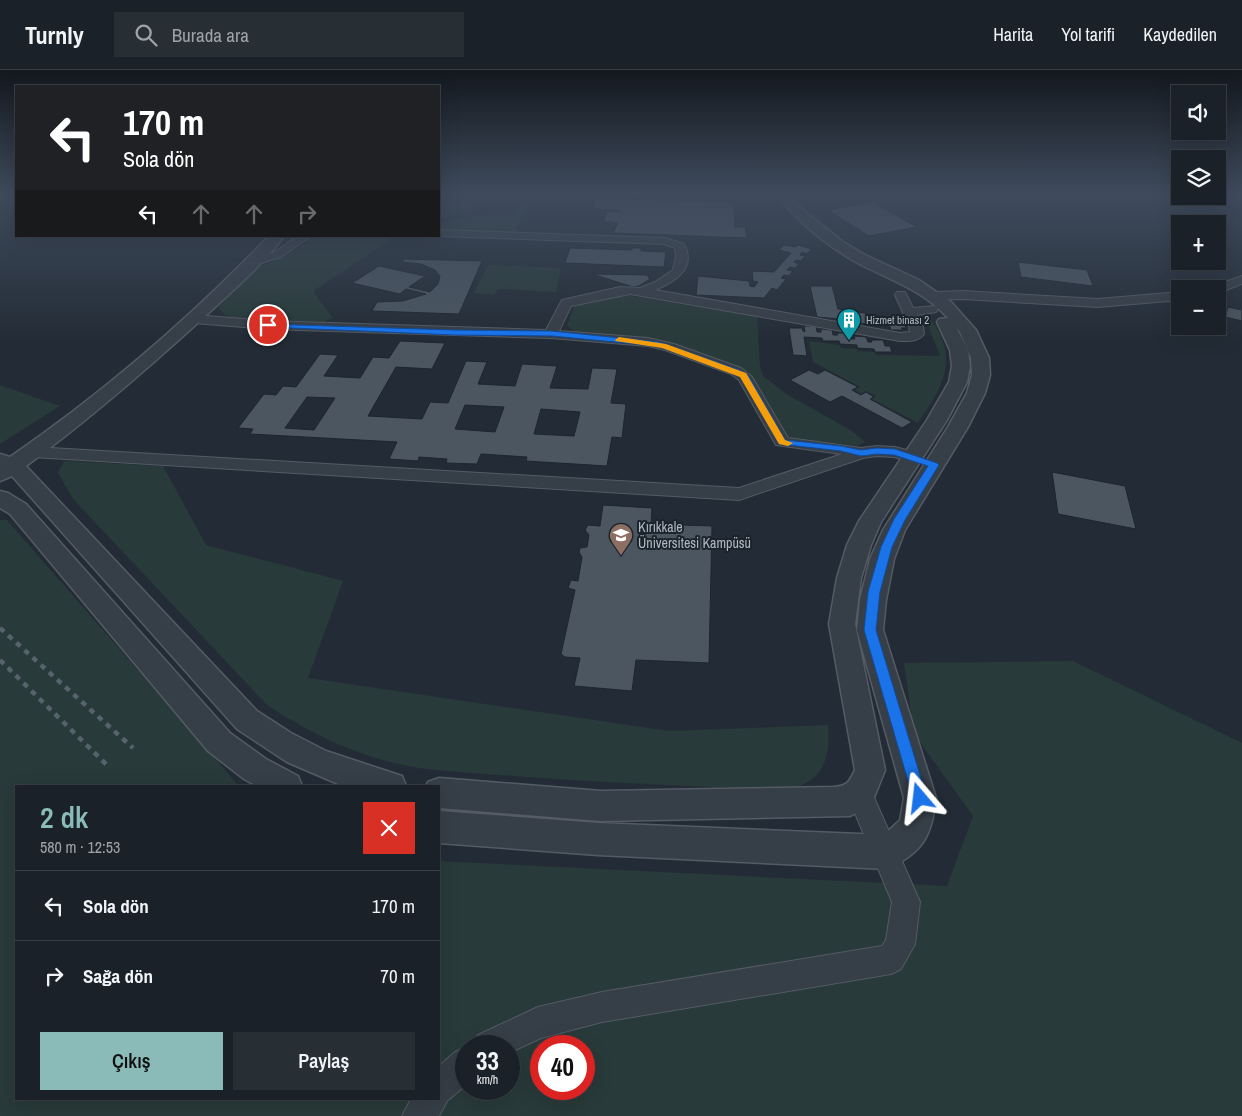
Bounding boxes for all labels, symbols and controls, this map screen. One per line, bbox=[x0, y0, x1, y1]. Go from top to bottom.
search box bbox=[114, 12, 464, 57]
text: Turnly bbox=[25, 19, 84, 51]
icon: search bbox=[132, 21, 160, 49]
text: Burada ara bbox=[172, 22, 249, 48]
text: Harita bbox=[993, 22, 1033, 47]
text: Yol tarifi bbox=[1061, 22, 1115, 47]
text: Kaydedilen bbox=[1143, 22, 1217, 47]
map controls bbox=[1171, 85, 1226, 335]
button: sound bbox=[1171, 85, 1226, 140]
text: 170 m bbox=[123, 99, 204, 146]
icon: left bbox=[40, 105, 105, 170]
text: Sola dön bbox=[123, 144, 194, 174]
button: layers bbox=[1171, 150, 1226, 205]
icon: left bbox=[134, 200, 162, 228]
icon: ahead bbox=[187, 200, 215, 228]
icon: ahead bbox=[240, 200, 268, 228]
icon: right bbox=[293, 200, 321, 228]
button: + bbox=[1171, 215, 1226, 270]
button: − bbox=[1171, 280, 1226, 335]
pin bbox=[247, 304, 289, 346]
building icon: Hizmet binası 2 bbox=[836, 307, 862, 341]
icon: arrive bbox=[254, 311, 282, 339]
place label: Hizmet binası 2 bbox=[866, 313, 929, 327]
place label: Kırıkkale Üniversitesi Kampüsü bbox=[638, 518, 751, 552]
school or university icon: Kırıkkale Üniversitesi Kampüsü bbox=[608, 522, 634, 556]
position arrow bbox=[893, 771, 945, 823]
text: 2 dk bbox=[40, 797, 88, 837]
button: close bbox=[363, 802, 415, 854]
text: 580 m · 12:53 bbox=[40, 836, 120, 858]
icon: left bbox=[40, 892, 68, 920]
text: Sola dön bbox=[83, 893, 149, 919]
text: 170 m bbox=[372, 893, 415, 919]
icon: right bbox=[40, 962, 68, 990]
text: Sağa dön bbox=[83, 963, 153, 989]
text: 70 m bbox=[380, 963, 415, 989]
button: Çıkış bbox=[40, 1032, 223, 1090]
button: Paylaş bbox=[233, 1032, 415, 1090]
speed limit sign: 40 bbox=[530, 1035, 595, 1100]
text: 33 bbox=[476, 1044, 499, 1078]
text: km/h bbox=[477, 1072, 498, 1088]

